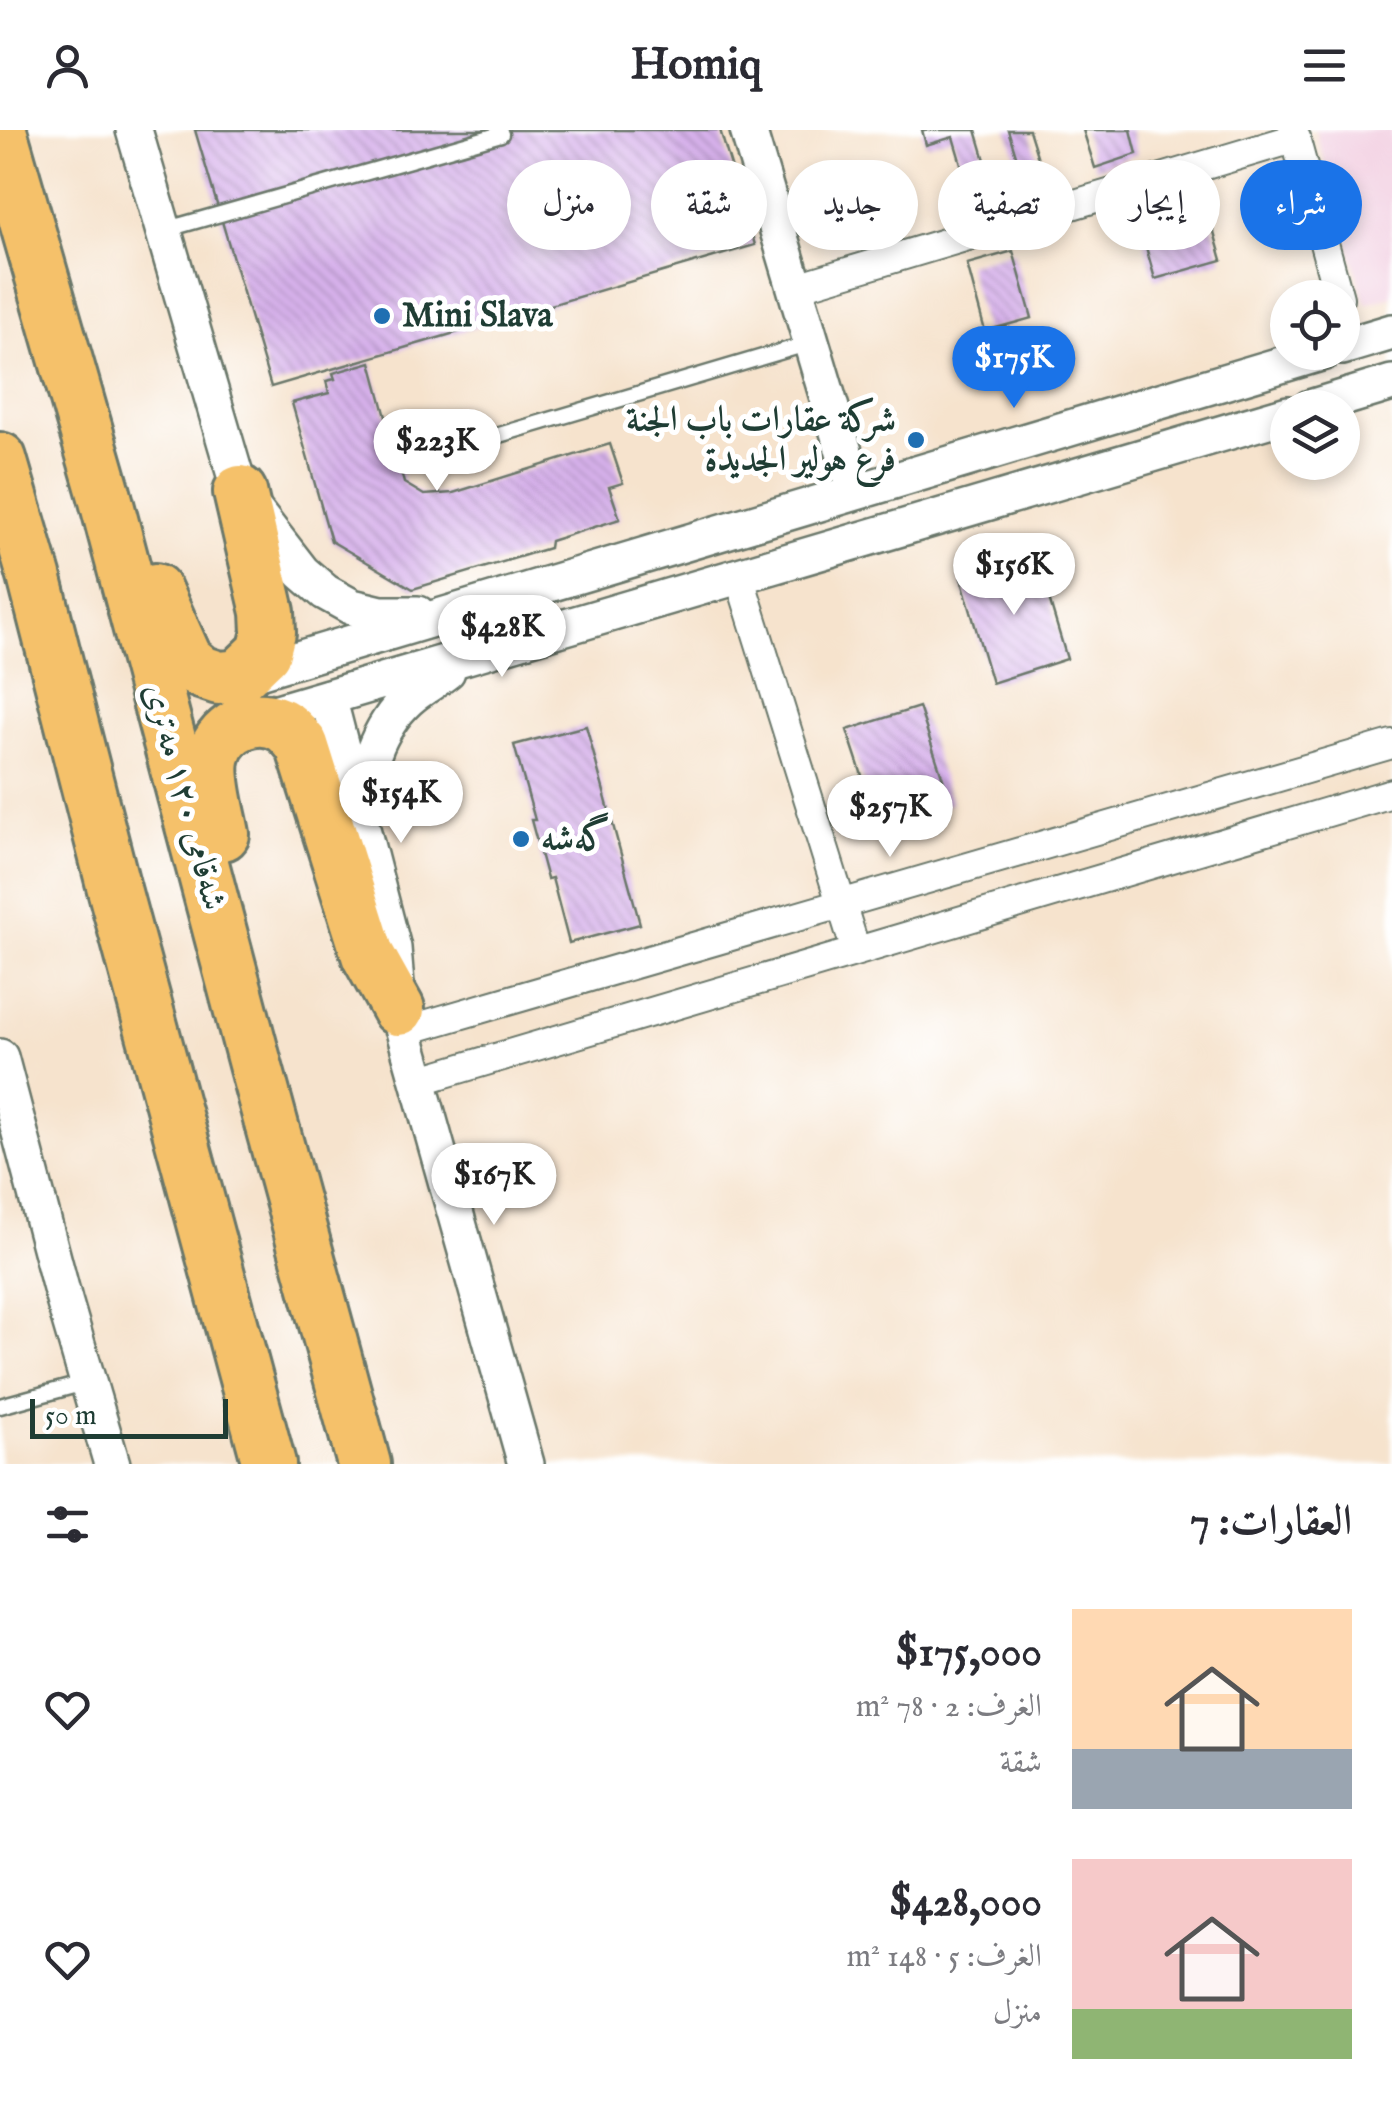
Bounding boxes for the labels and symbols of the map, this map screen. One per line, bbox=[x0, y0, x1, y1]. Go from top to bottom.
place label: Mini Slava bbox=[402, 294, 554, 339]
marker: Mini Slava bbox=[371, 305, 393, 327]
pin: $175K bbox=[944, 326, 1084, 411]
place label: شرکة عقارات باب الجنة فرع هولیر الجدیدة bbox=[626, 397, 896, 487]
pin: $223K bbox=[367, 409, 507, 494]
marker: شرکة عقارات باب الجنة فرع هولیر الجدیدة bbox=[905, 429, 927, 451]
pin: $156K bbox=[944, 533, 1084, 618]
pin: $428K bbox=[432, 595, 572, 680]
street label: شەقامی ١٢٠ مەتری bbox=[132, 678, 236, 916]
pin: $154K bbox=[331, 761, 471, 846]
pin: $257K bbox=[820, 775, 960, 860]
place label: گەشە bbox=[541, 812, 610, 862]
marker: گەشە bbox=[510, 828, 532, 850]
pin: $167K bbox=[424, 1143, 564, 1228]
scale bar bbox=[30, 1394, 228, 1438]

